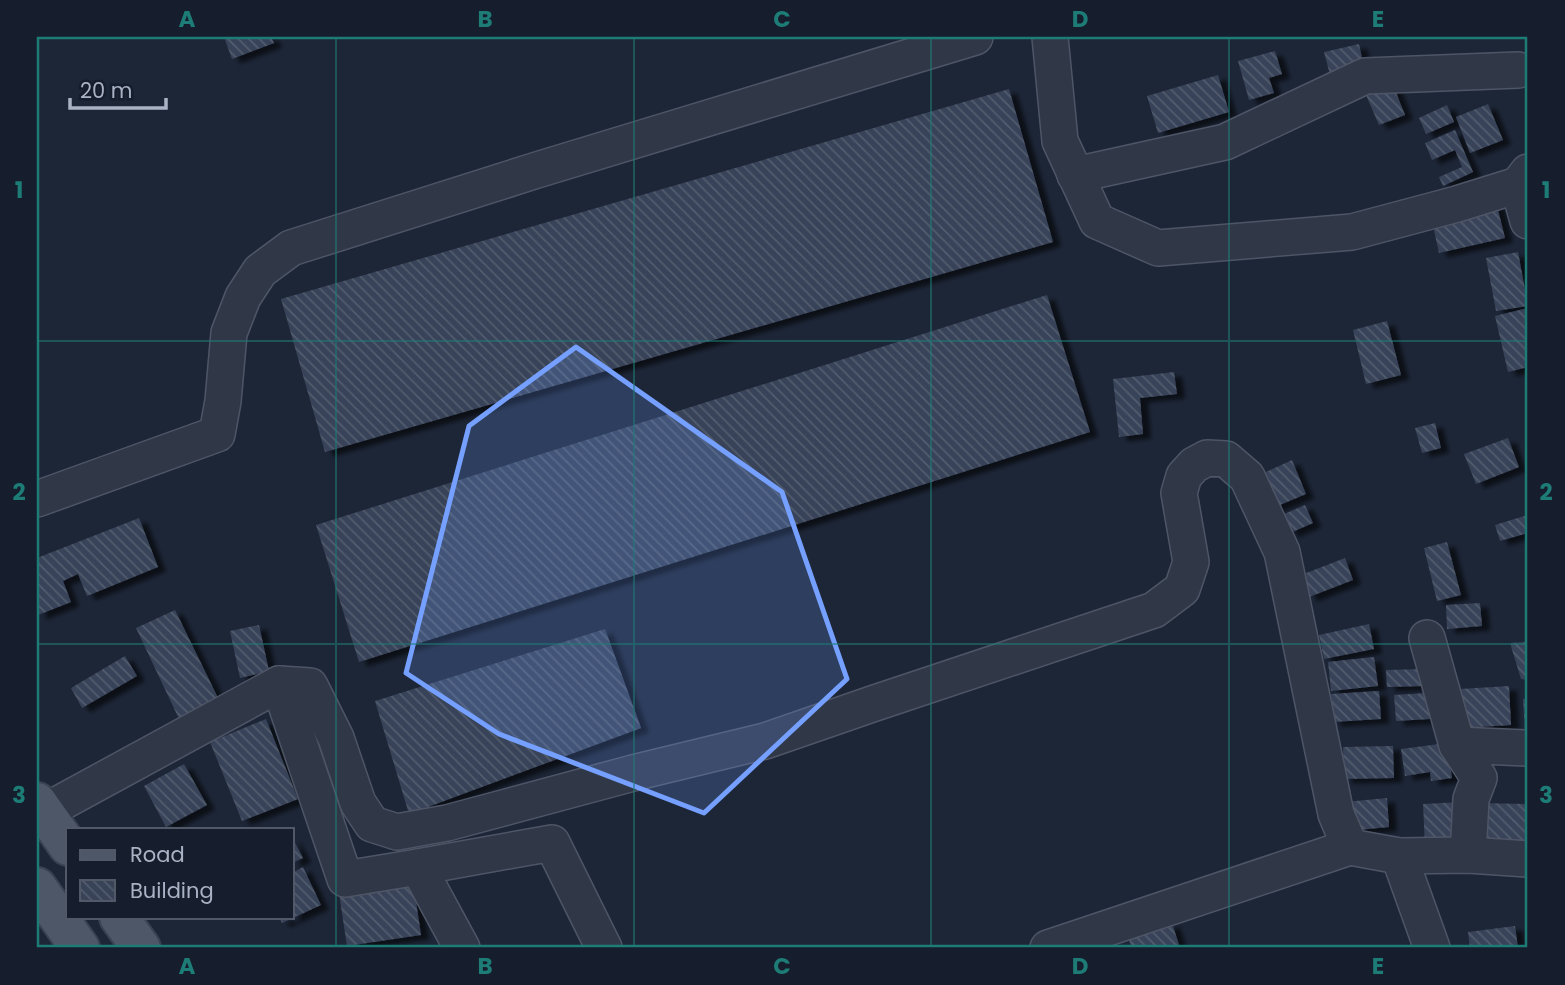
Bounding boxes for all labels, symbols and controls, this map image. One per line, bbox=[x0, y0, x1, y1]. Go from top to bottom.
text: A bbox=[179, 3, 196, 35]
text: B bbox=[477, 3, 493, 35]
text: C bbox=[773, 3, 791, 35]
text: D bbox=[1072, 3, 1088, 35]
text: E bbox=[1372, 3, 1384, 35]
scale bar bbox=[70, 66, 166, 110]
text: 20 m bbox=[80, 76, 133, 105]
text: 1 bbox=[15, 174, 23, 206]
text: 1 bbox=[1542, 174, 1550, 206]
text: 2 bbox=[12, 476, 26, 508]
text: 2 bbox=[1539, 476, 1553, 508]
text: 3 bbox=[12, 779, 26, 811]
text: 3 bbox=[1539, 779, 1553, 811]
legend bbox=[66, 828, 294, 918]
text: Road bbox=[130, 840, 185, 869]
text: Building bbox=[130, 876, 214, 905]
text: A bbox=[179, 950, 196, 982]
text: B bbox=[477, 950, 493, 982]
text: C bbox=[773, 950, 791, 982]
text: D bbox=[1072, 950, 1088, 982]
text: E bbox=[1372, 950, 1384, 982]

